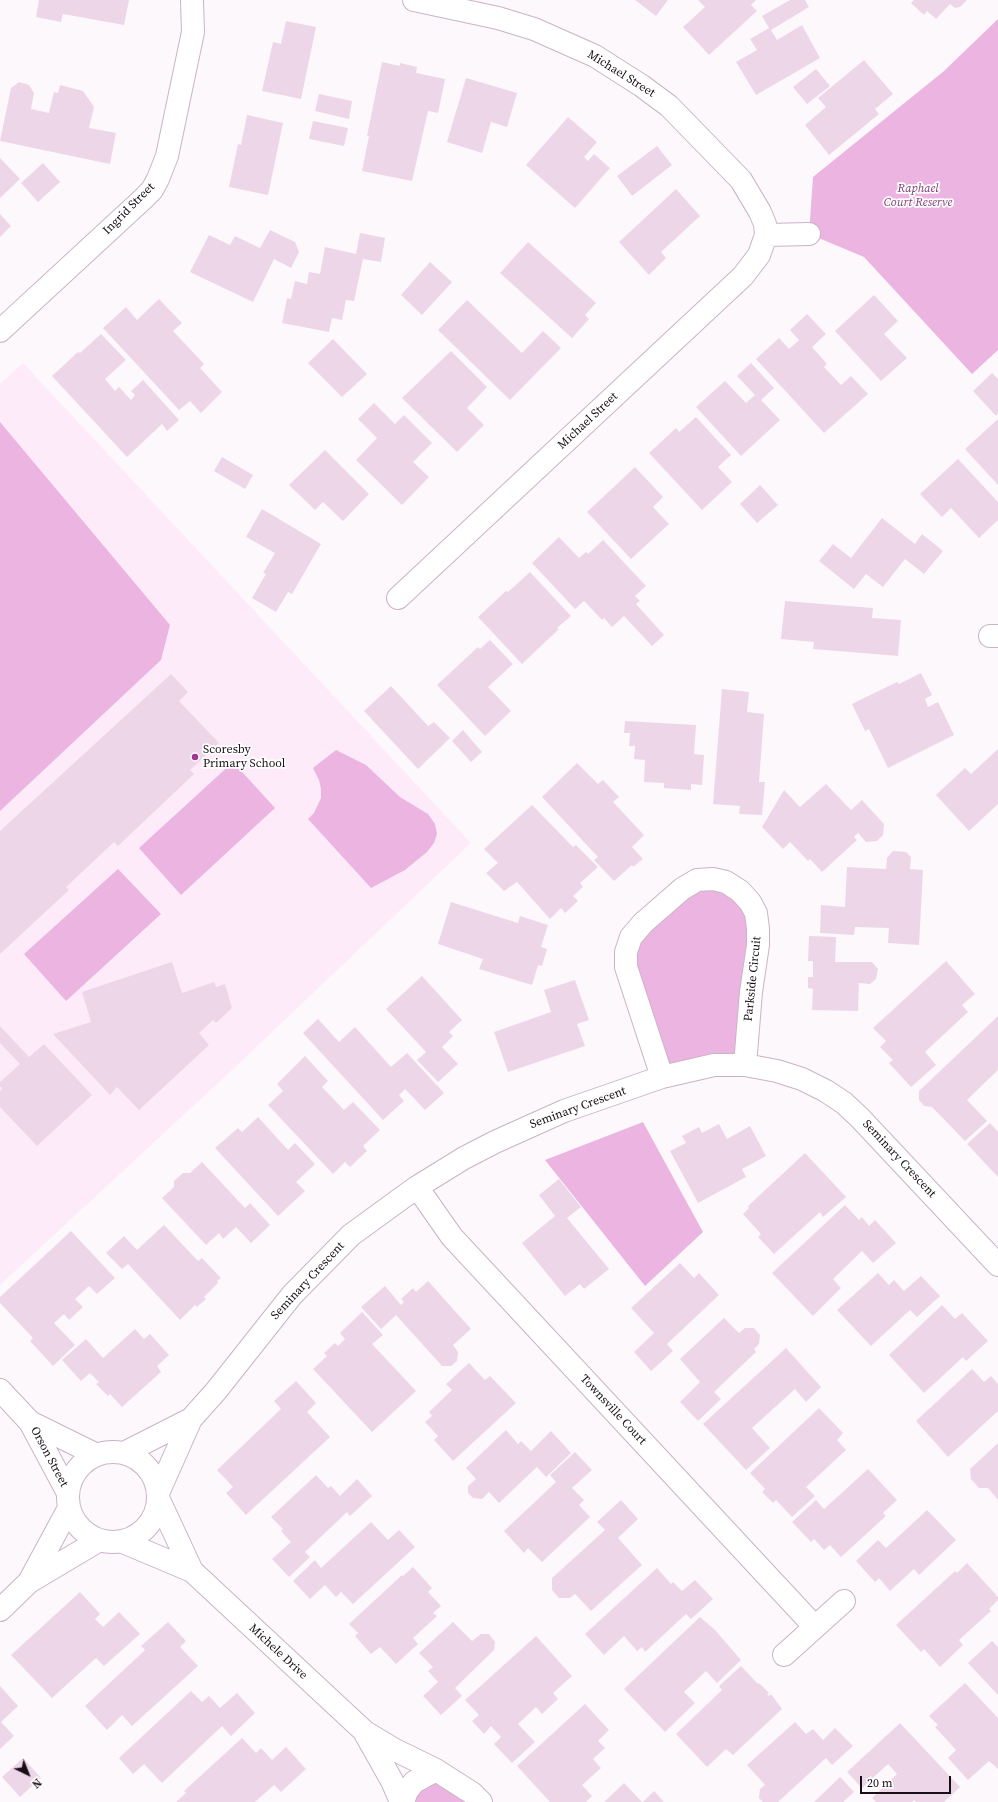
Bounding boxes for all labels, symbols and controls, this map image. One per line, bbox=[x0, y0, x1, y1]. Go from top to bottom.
street label: Michael Street bbox=[585, 48, 657, 100]
street label: Ingrid Street bbox=[100, 180, 158, 238]
park label: Raphael Court Reserve bbox=[884, 182, 952, 210]
street label: Michael Street bbox=[555, 390, 621, 452]
place label: Scoresby Primary School bbox=[203, 743, 285, 771]
marker: Scoresby Primary School bbox=[190, 752, 200, 762]
street label: Parkside Circuit bbox=[741, 936, 765, 1022]
street label: Seminary Crescent bbox=[528, 1084, 628, 1132]
street label: Seminary Crescent bbox=[859, 1117, 939, 1201]
street label: Seminary Crescent bbox=[268, 1239, 348, 1323]
street label: Townsville Court bbox=[577, 1372, 649, 1448]
street label: Orson Street bbox=[27, 1424, 71, 1490]
street label: Michele Drive bbox=[246, 1621, 310, 1683]
north arrow bbox=[8, 1754, 48, 1794]
scale bar bbox=[862, 1768, 953, 1794]
text: N bbox=[28, 1775, 45, 1791]
text: 20 m bbox=[867, 1775, 893, 1791]

